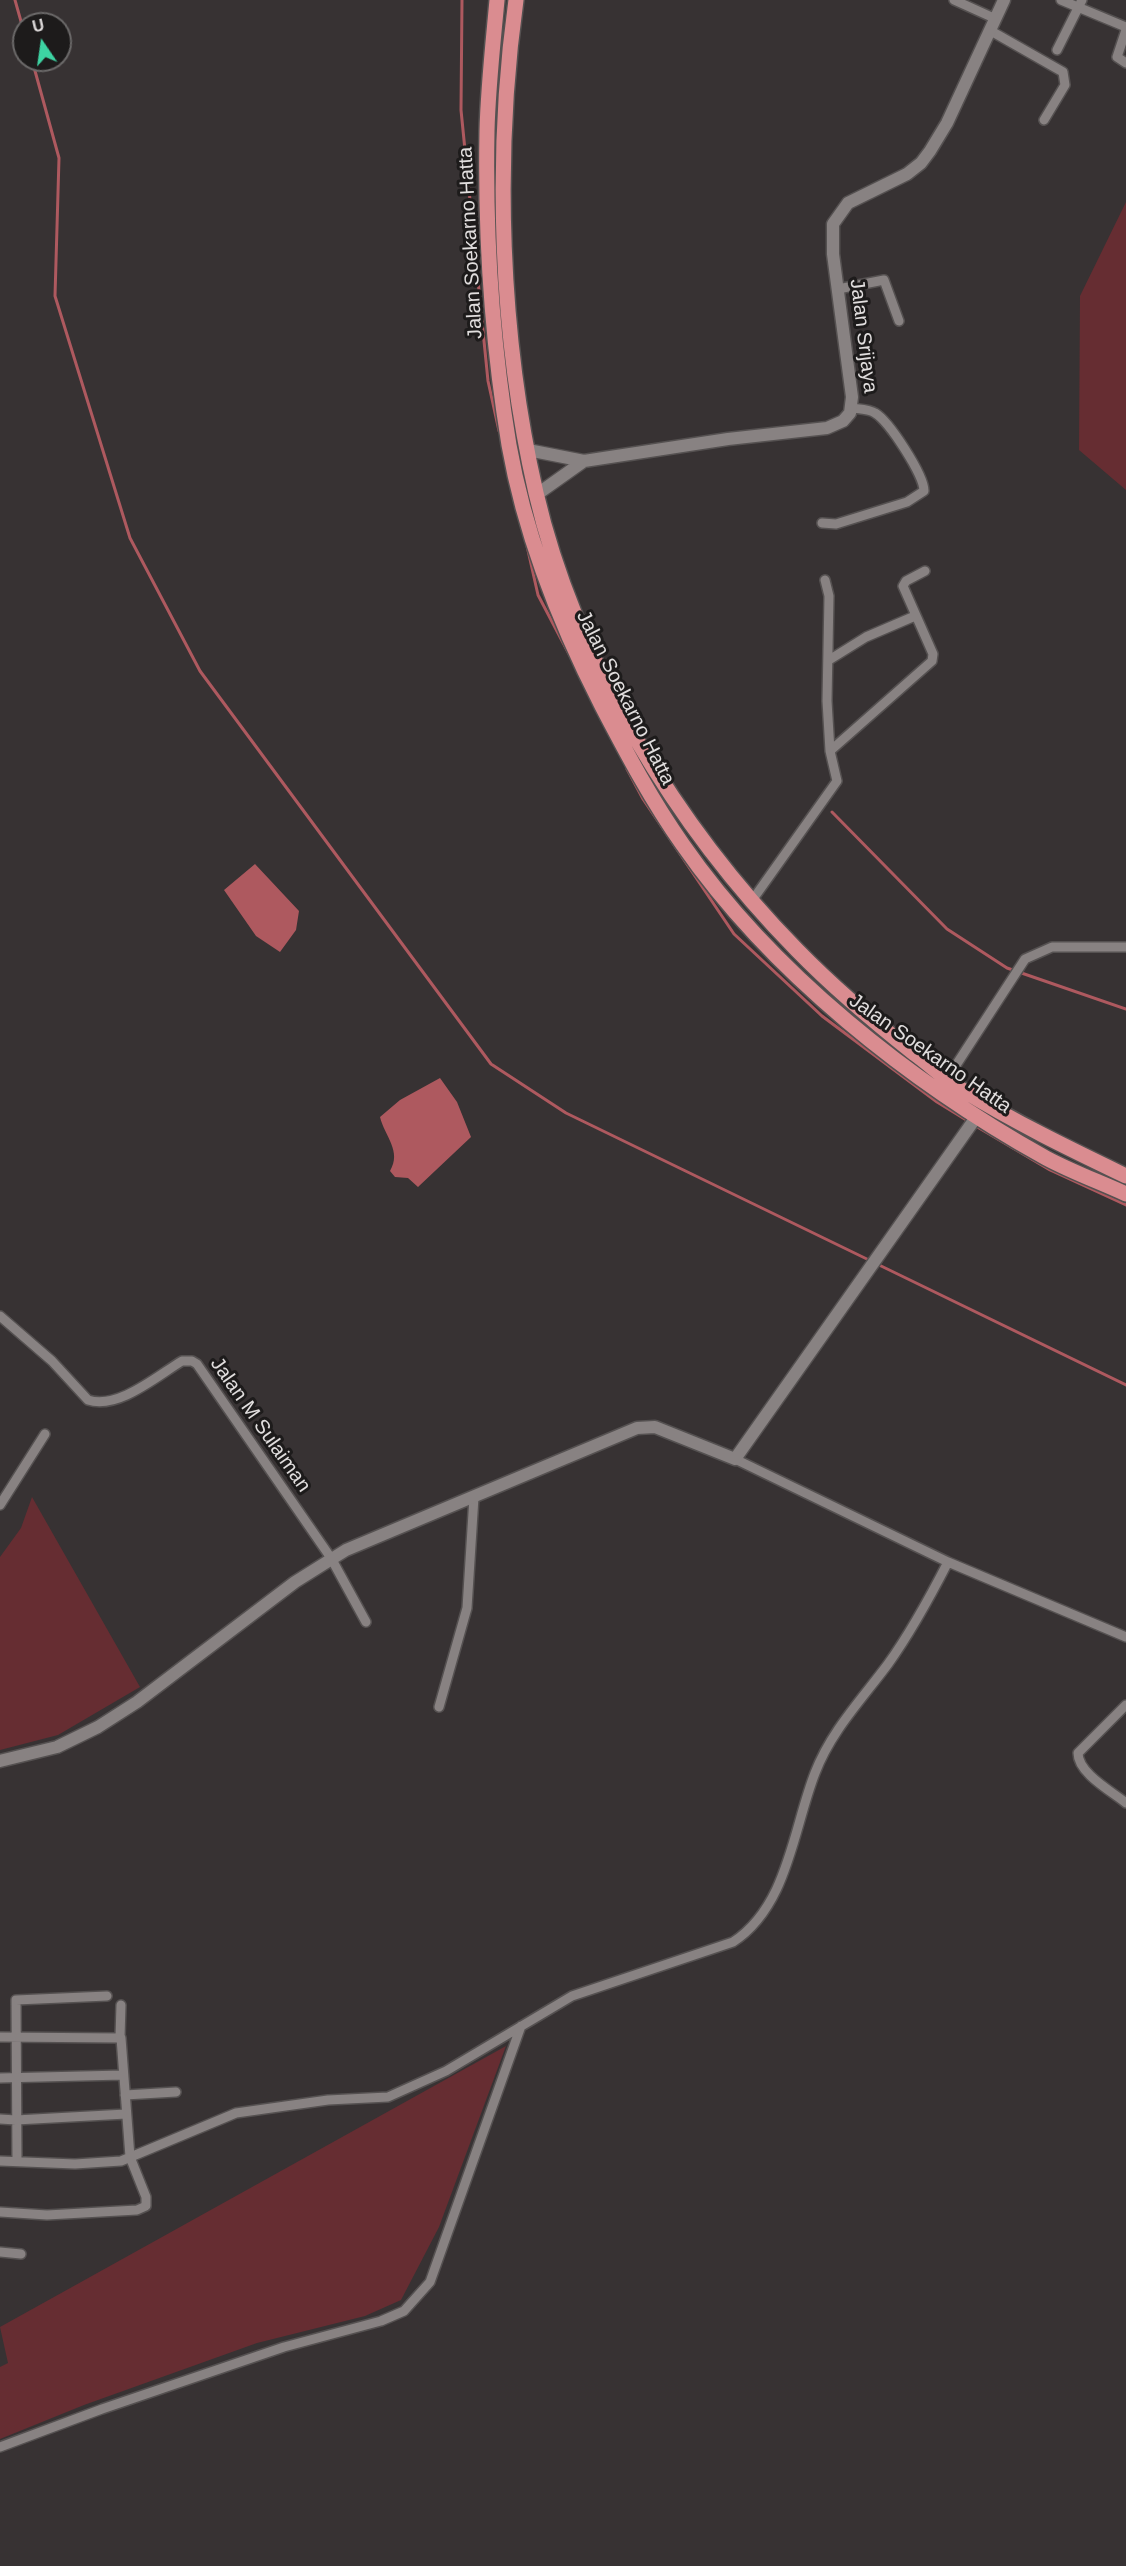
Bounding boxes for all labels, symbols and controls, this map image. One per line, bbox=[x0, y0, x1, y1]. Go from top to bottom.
north arrow bbox=[12, 12, 72, 72]
text: U bbox=[31, 16, 46, 36]
street label: Jalan Soekarno Hatta bbox=[454, 146, 488, 340]
street label: Jalan Srijaya bbox=[844, 278, 882, 394]
street label: Jalan Soekarno Hatta bbox=[571, 607, 679, 789]
street label: Jalan Soekarno Hatta bbox=[844, 989, 1016, 1119]
street label: Jalan M Sulaiman bbox=[205, 1353, 315, 1497]

